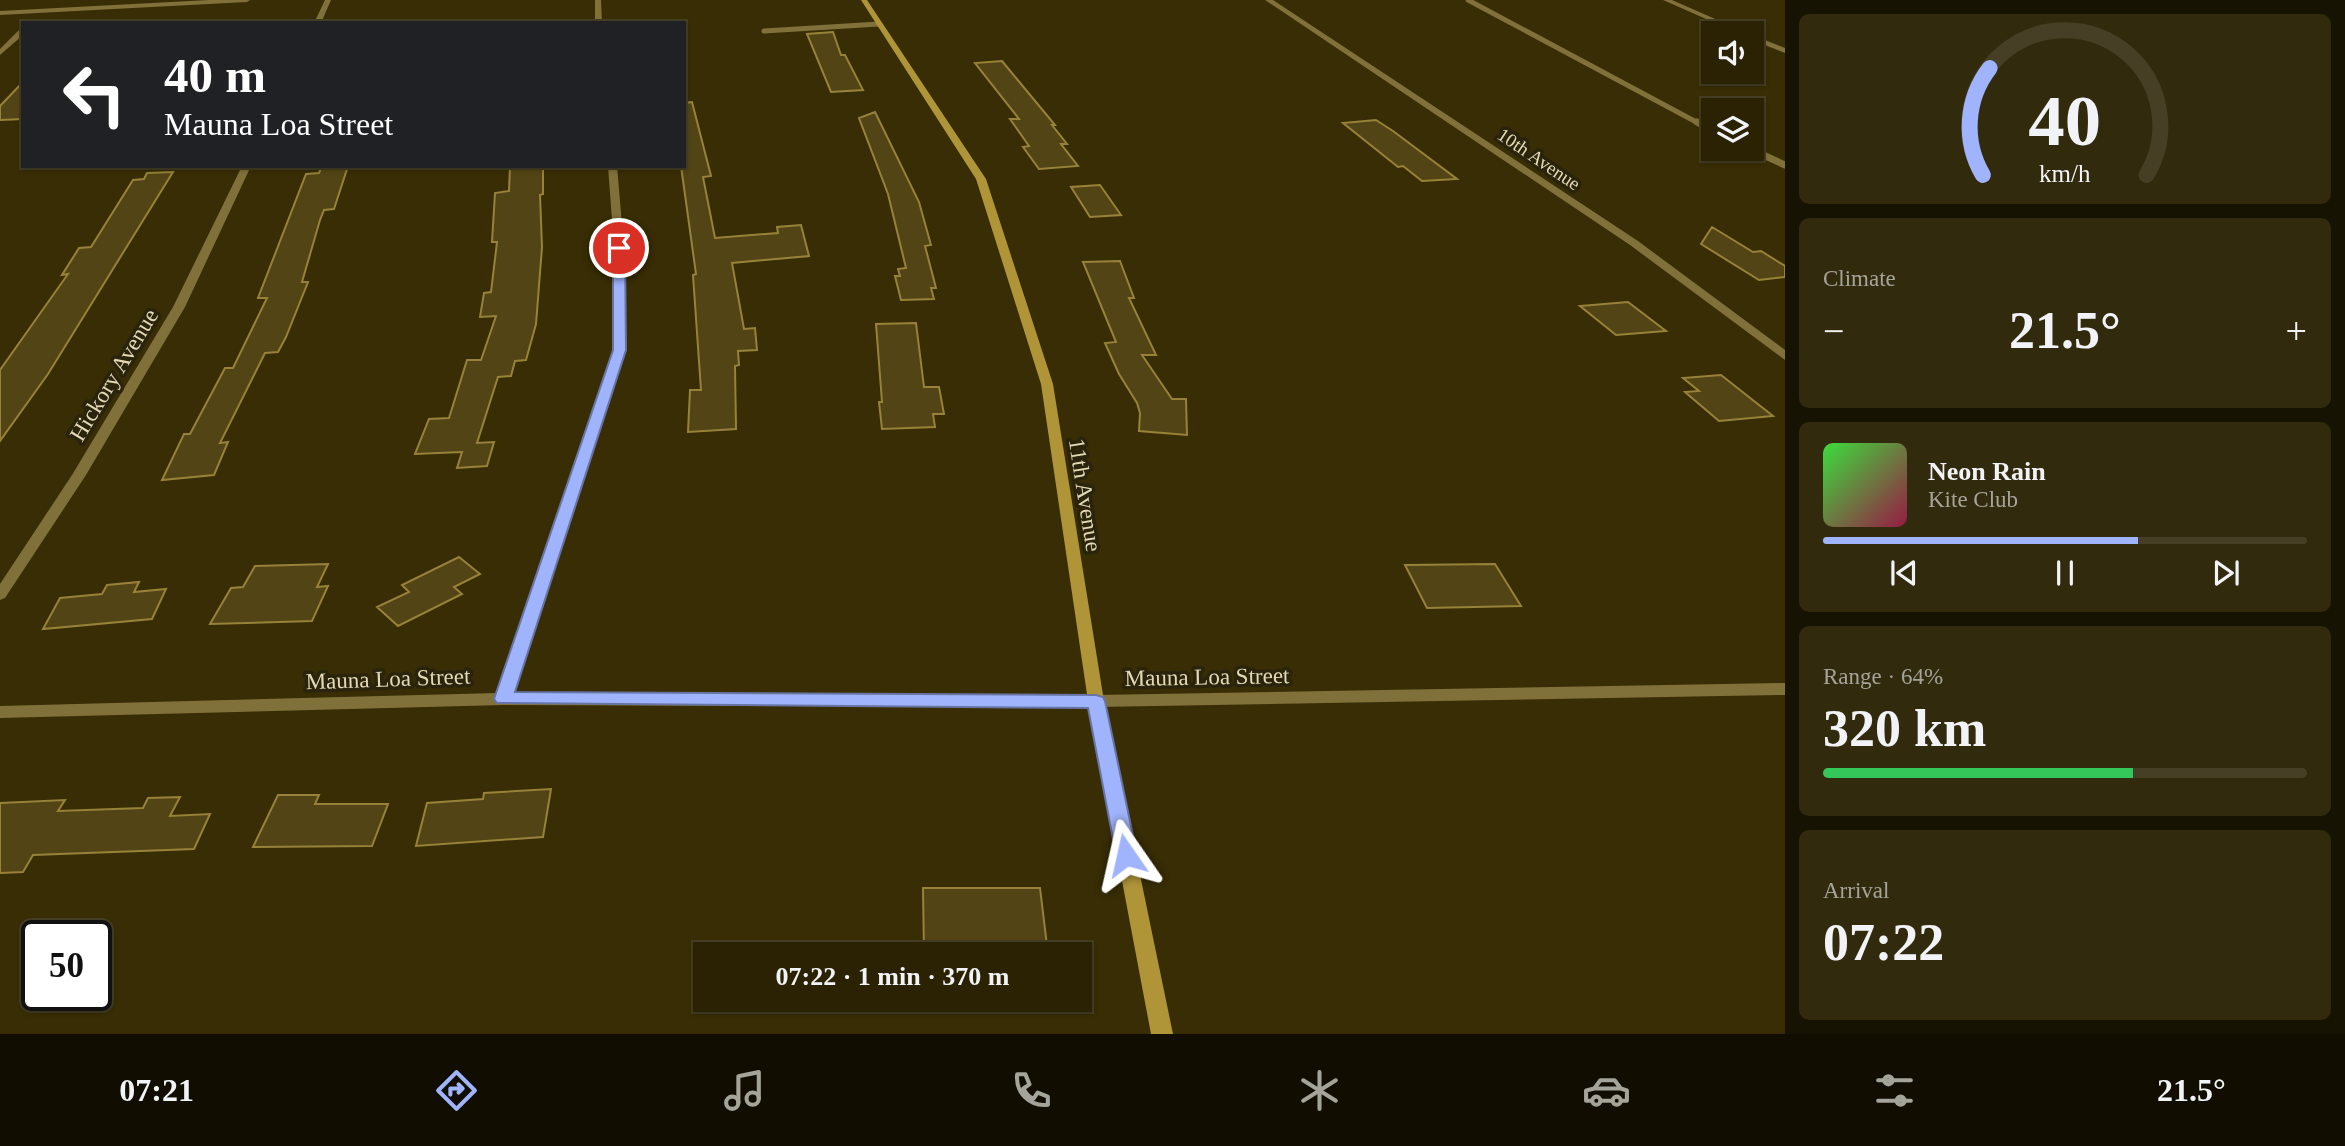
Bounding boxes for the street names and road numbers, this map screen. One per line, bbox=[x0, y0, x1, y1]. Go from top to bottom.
street label: 10th Avenue bbox=[1494, 124, 1584, 194]
street label: Hickory Avenue bbox=[65, 304, 163, 446]
street label: 11th Avenue bbox=[1064, 437, 1106, 553]
street label: Mauna Loa Street bbox=[1124, 663, 1290, 691]
street label: Mauna Loa Street bbox=[305, 664, 471, 694]

